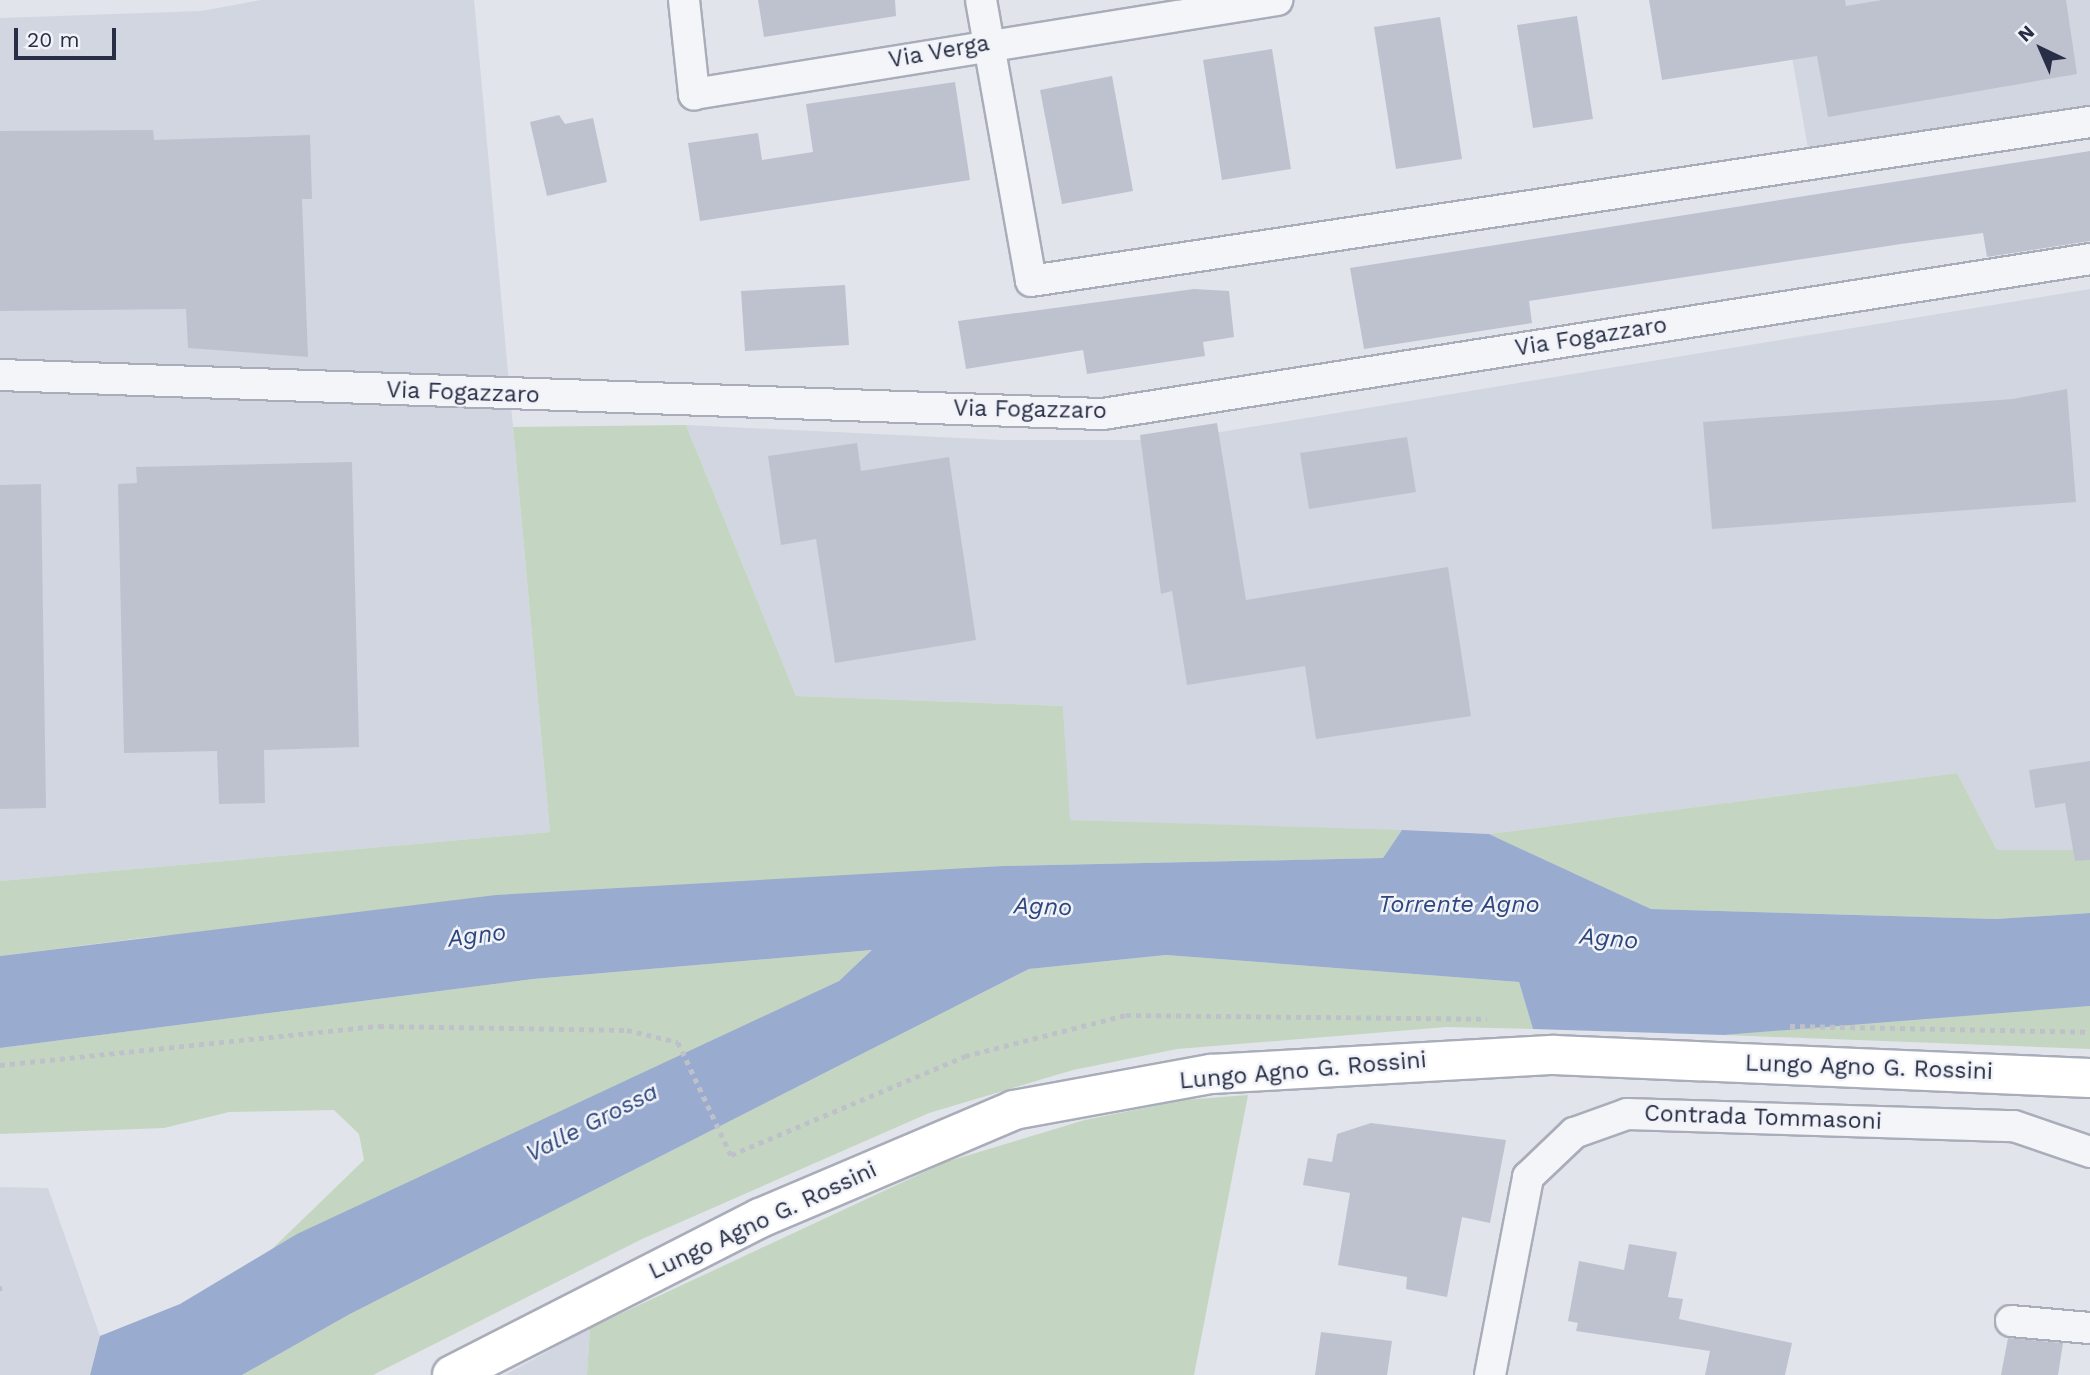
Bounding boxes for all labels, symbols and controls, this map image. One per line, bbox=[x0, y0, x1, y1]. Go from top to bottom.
scale bar bbox=[18, 14, 119, 58]
north arrow bbox=[2006, 14, 2076, 84]
text: N bbox=[2013, 20, 2039, 47]
text: 20 m bbox=[27, 27, 79, 52]
street label: Via Verga bbox=[886, 29, 992, 75]
street label: Via Fogazzaro bbox=[1513, 311, 1669, 363]
street label: Via Fogazzaro bbox=[386, 377, 540, 409]
street label: Via Fogazzaro bbox=[953, 395, 1107, 425]
water label: Torrente Agno bbox=[1378, 891, 1540, 919]
water label: Agno bbox=[1013, 892, 1073, 922]
water label: Agno bbox=[446, 918, 508, 954]
water label: Agno bbox=[1579, 922, 1639, 956]
street label: Lungo Agno G. Rossini bbox=[1178, 1046, 1428, 1096]
street label: Lungo Agno G. Rossini bbox=[1744, 1050, 1994, 1086]
water label: Valle Grossa bbox=[521, 1077, 663, 1169]
street label: Contrada Tommasoni bbox=[1643, 1100, 1883, 1136]
street label: Lungo Agno G. Rossini bbox=[644, 1156, 882, 1286]

